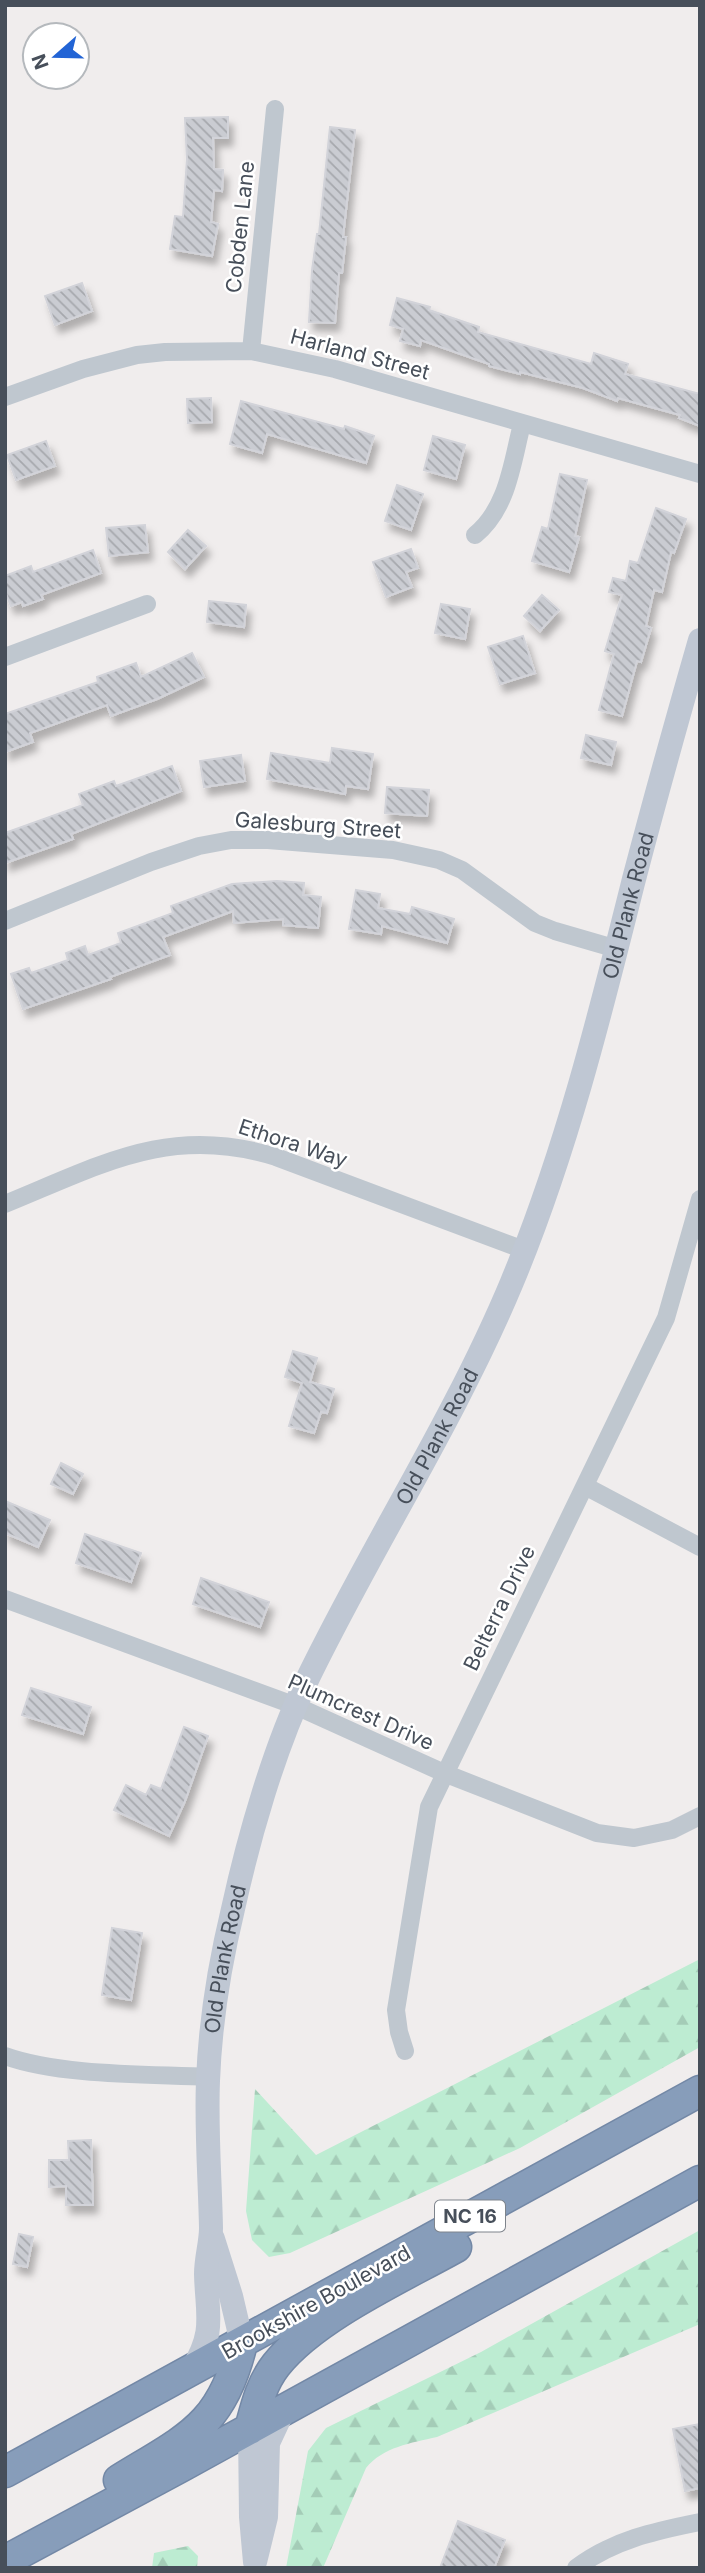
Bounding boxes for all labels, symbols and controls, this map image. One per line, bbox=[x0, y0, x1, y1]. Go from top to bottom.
north arrow bbox=[21, 21, 91, 91]
text: N bbox=[27, 51, 54, 72]
street label: Cobden Lane bbox=[221, 160, 259, 294]
street label: Harland Street bbox=[288, 323, 432, 385]
street label: Galesburg Street bbox=[234, 807, 402, 843]
street label: Old Plank Road bbox=[597, 829, 658, 982]
street label: Ethora Way bbox=[235, 1114, 351, 1172]
street label: Old Plank Road bbox=[390, 1364, 483, 1509]
street label: Belterra Drive bbox=[458, 1541, 540, 1675]
street label: Plumcrest Drive bbox=[284, 1669, 438, 1755]
street label: Old Plank Road bbox=[199, 1882, 251, 2035]
road number: NC 16 bbox=[435, 2200, 505, 2232]
street label: Brookshire Boulevard bbox=[217, 2240, 415, 2364]

